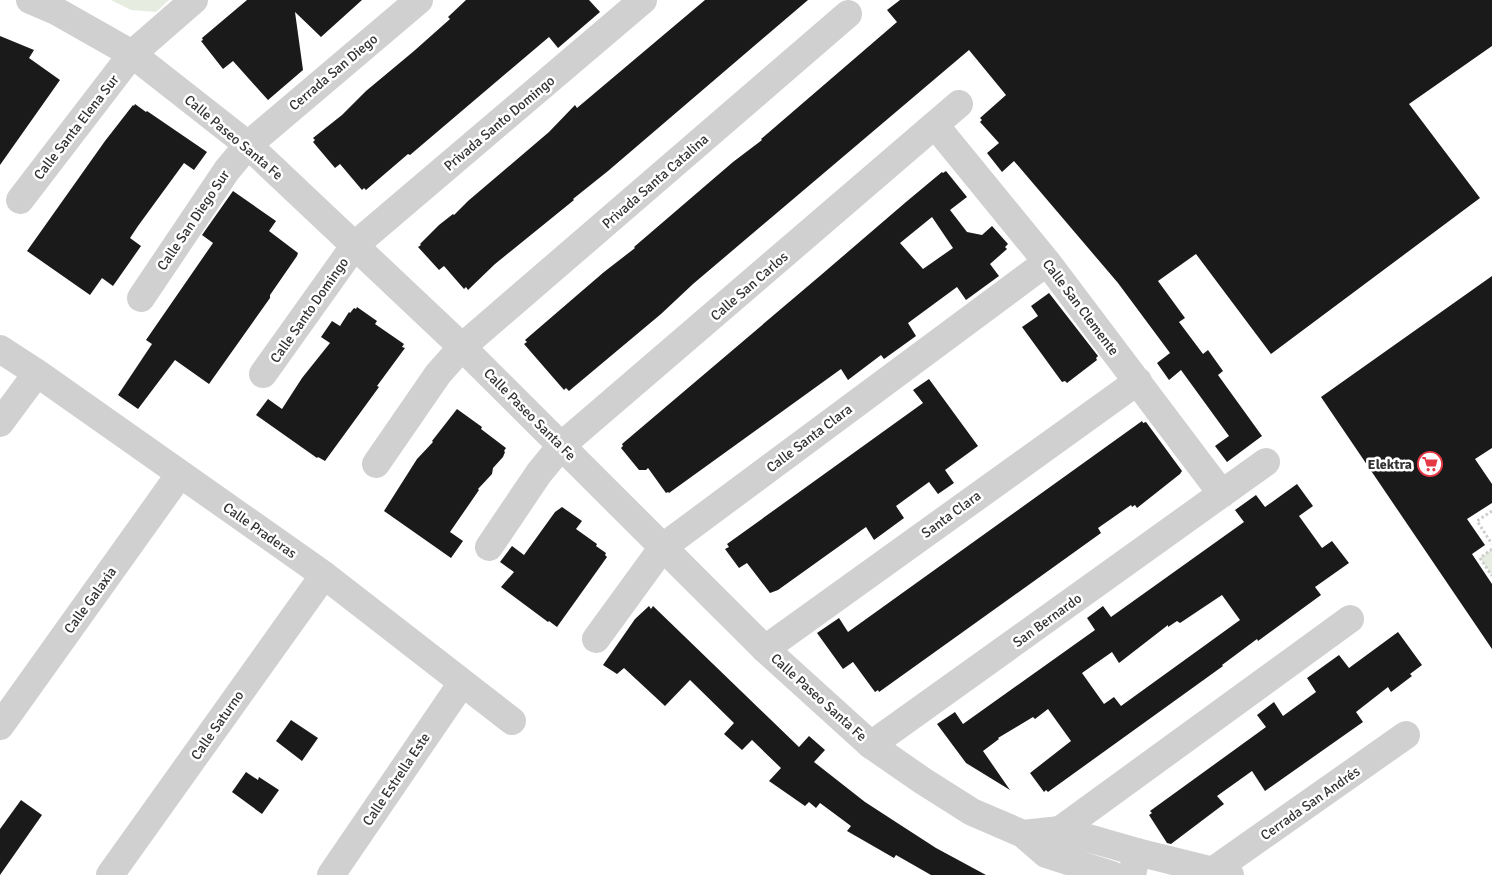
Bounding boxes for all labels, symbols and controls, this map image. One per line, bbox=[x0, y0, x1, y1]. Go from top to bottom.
street label: Cerrada San Diego bbox=[286, 30, 381, 114]
street label: Calle Santa Elena Sur bbox=[30, 71, 123, 183]
street label: Privada Santo Domingo bbox=[441, 72, 558, 175]
street label: Calle Paseo Santa Fe bbox=[181, 91, 286, 183]
street label: Privada Santa Catalina bbox=[599, 131, 712, 232]
street label: Calle San Diego Sur bbox=[154, 166, 234, 274]
street label: Calle San Carlos bbox=[707, 248, 792, 325]
street label: Calle Santo Domingo bbox=[267, 254, 352, 366]
street label: Calle San Clemente bbox=[1039, 256, 1122, 359]
street label: Calle Paseo Santa Fe bbox=[480, 365, 579, 464]
street label: Calle Santa Clara bbox=[763, 401, 856, 476]
supermarket icon: Elektra bbox=[1417, 451, 1443, 477]
place label: Elektra bbox=[1368, 456, 1412, 473]
street label: Santa Clara bbox=[918, 487, 984, 542]
street label: Calle Praderas bbox=[220, 499, 300, 562]
street label: Calle Galaxia bbox=[61, 564, 120, 637]
street label: San Bernardo bbox=[1010, 590, 1085, 651]
street label: Calle Paseo Santa Fe bbox=[767, 650, 870, 745]
street label: Calle Saturno bbox=[187, 687, 248, 763]
street label: Calle Estrella Este bbox=[359, 730, 434, 829]
street label: Cerrada San Andrés bbox=[1257, 763, 1363, 844]

